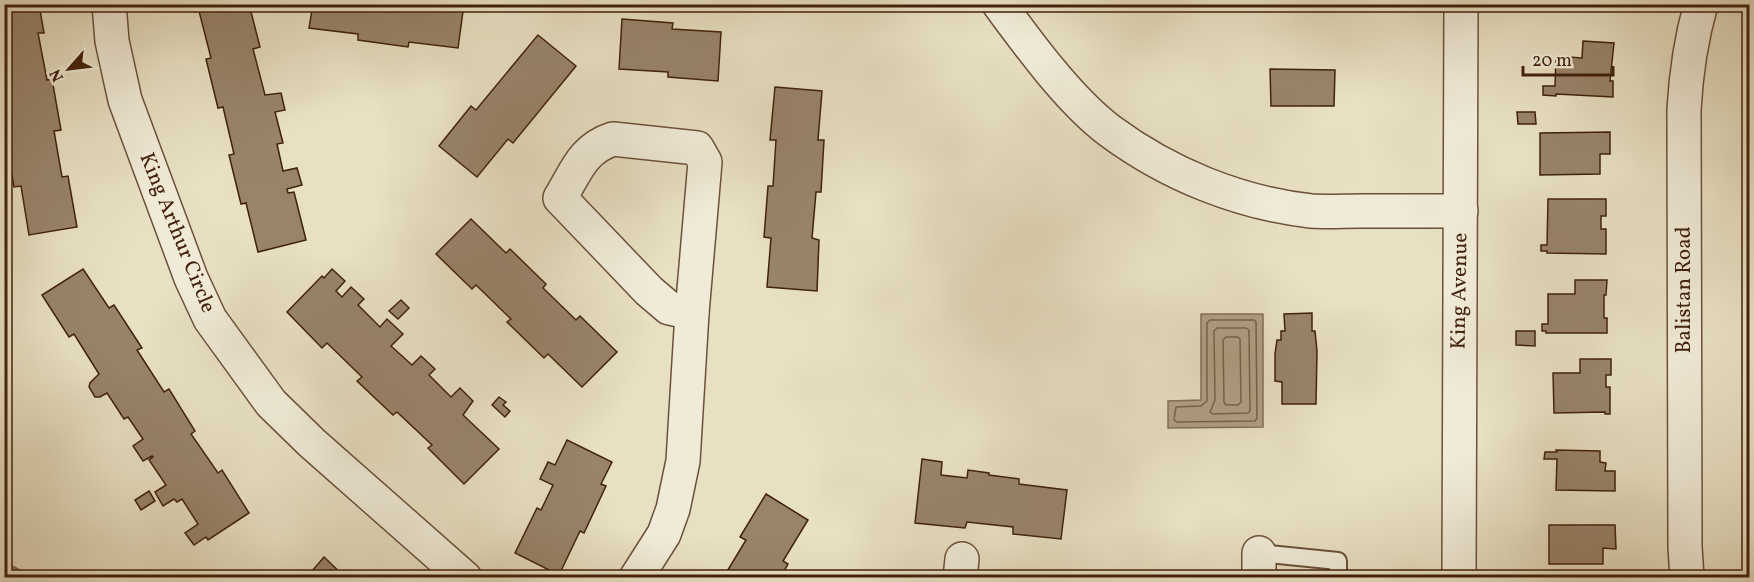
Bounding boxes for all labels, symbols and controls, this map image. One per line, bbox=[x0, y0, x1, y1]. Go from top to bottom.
north arrow bbox=[39, 39, 99, 99]
scale bar bbox=[1523, 39, 1613, 77]
text: 20 m bbox=[1532, 49, 1572, 74]
text: N bbox=[45, 64, 70, 85]
street label: King Arthur Circle bbox=[132, 149, 222, 317]
street label: Balistan Road bbox=[1670, 226, 1699, 354]
street label: King Avenue bbox=[1444, 232, 1476, 350]

